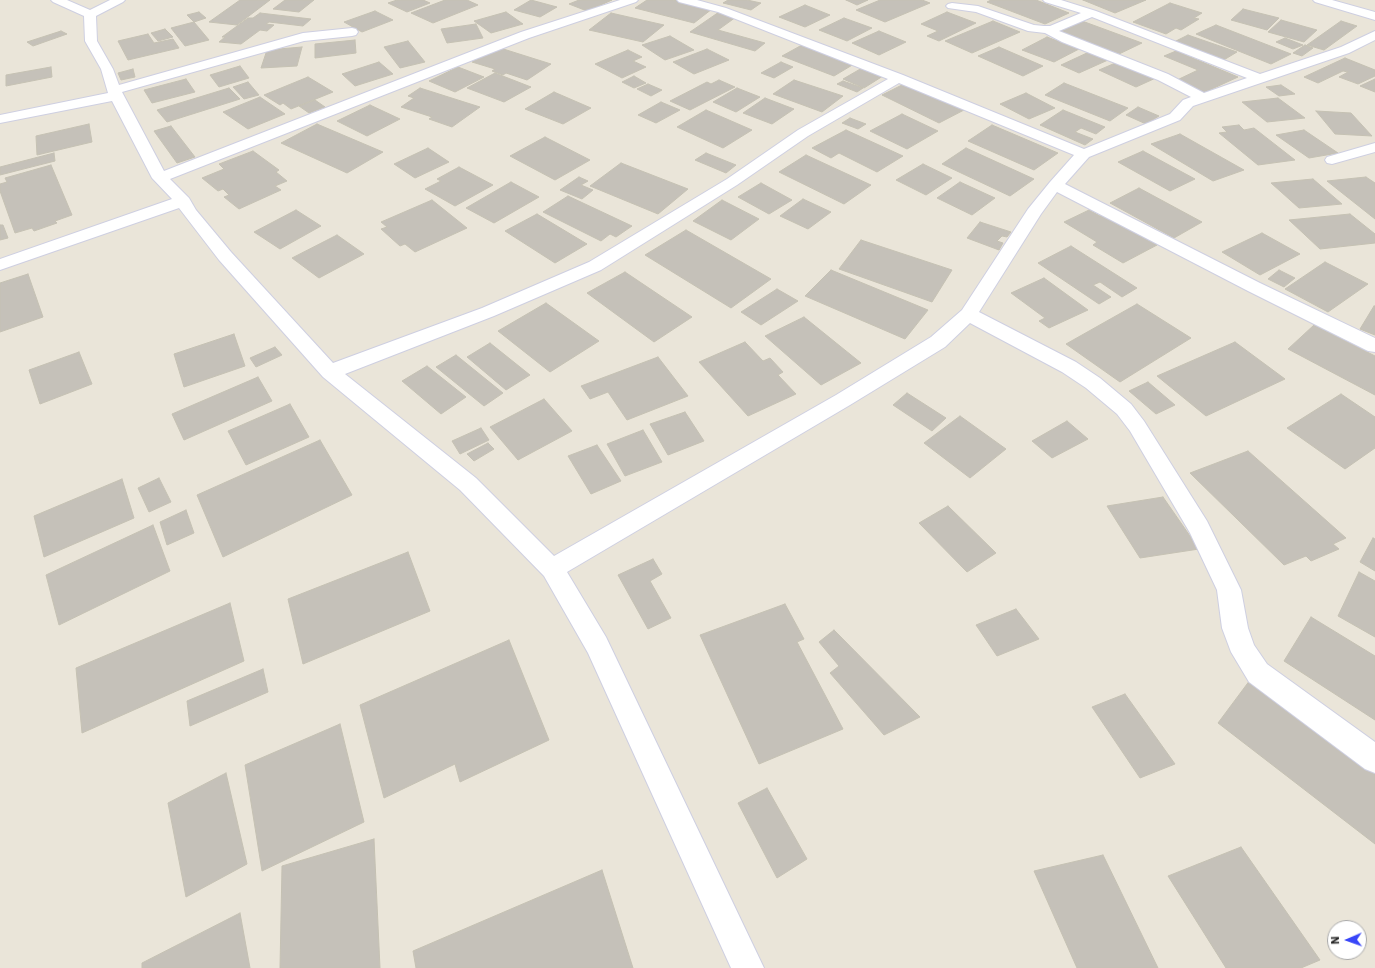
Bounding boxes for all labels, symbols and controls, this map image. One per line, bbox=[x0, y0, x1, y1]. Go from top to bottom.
north arrow bbox=[1327, 920, 1367, 960]
text: N bbox=[1329, 936, 1342, 945]

